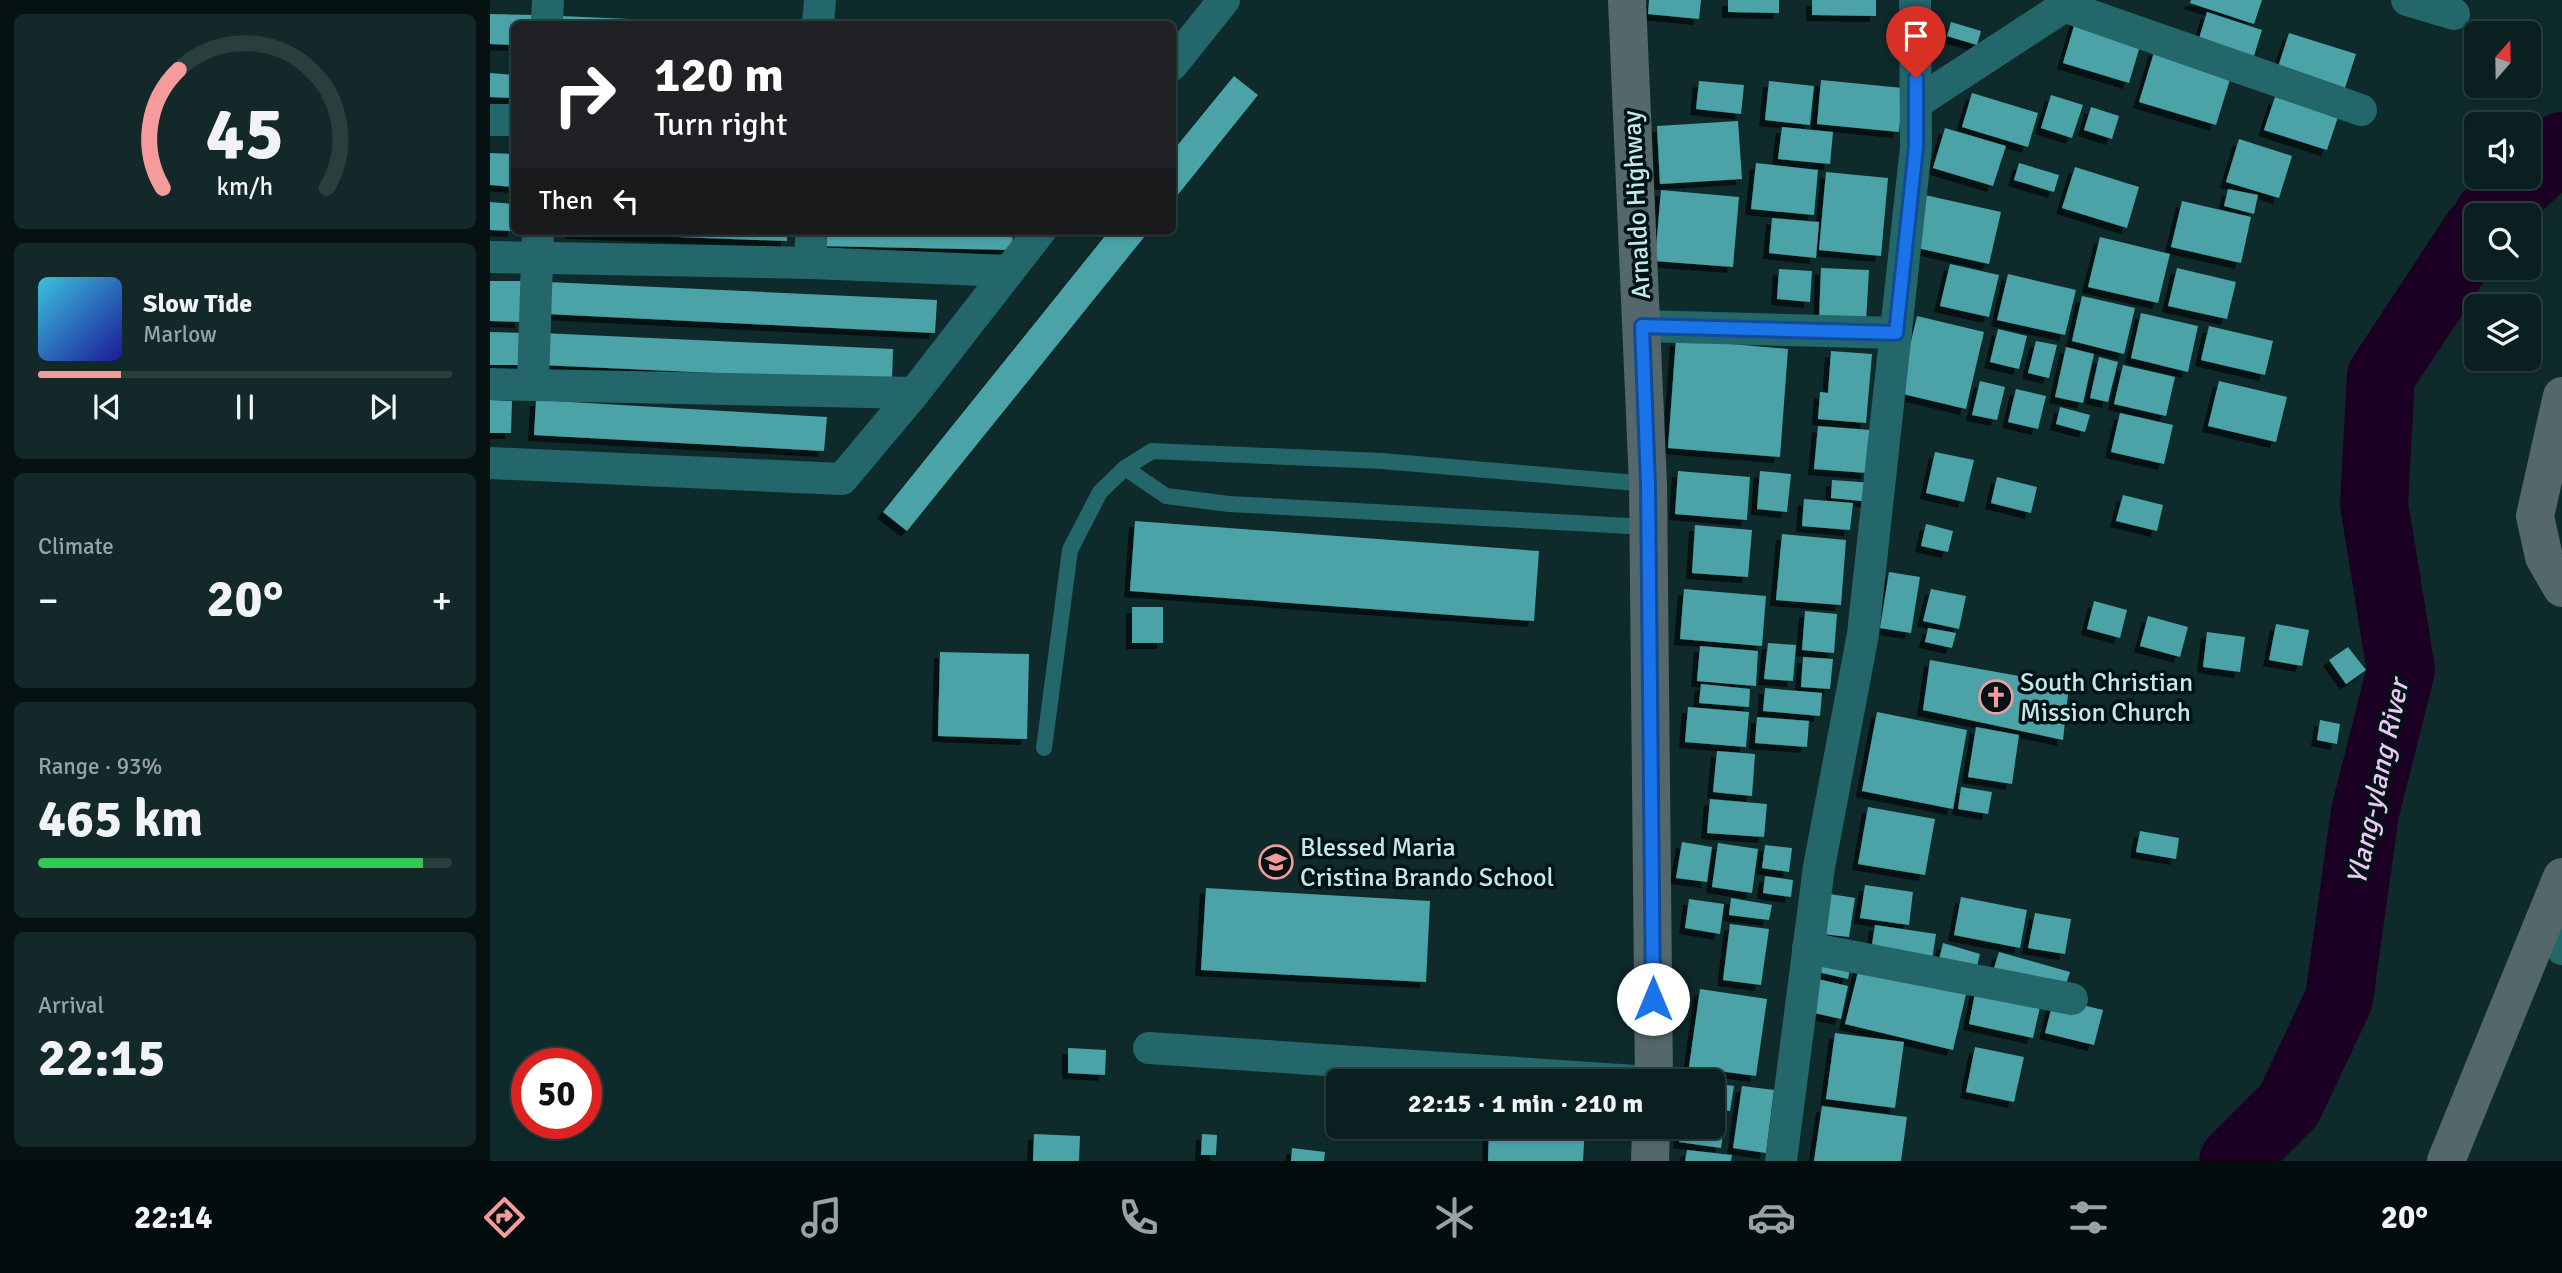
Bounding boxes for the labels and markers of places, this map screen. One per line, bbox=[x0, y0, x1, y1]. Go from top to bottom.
pin bbox=[1886, 6, 1946, 78]
place label: South Christian Mission Church bbox=[2020, 667, 2193, 729]
church icon: South Christian Mission Church bbox=[1977, 678, 2015, 716]
place label: Blessed Maria Cristina Brando School bbox=[1300, 832, 1554, 894]
school or university icon: Blessed Maria Cristina Brando School bbox=[1257, 843, 1295, 881]

